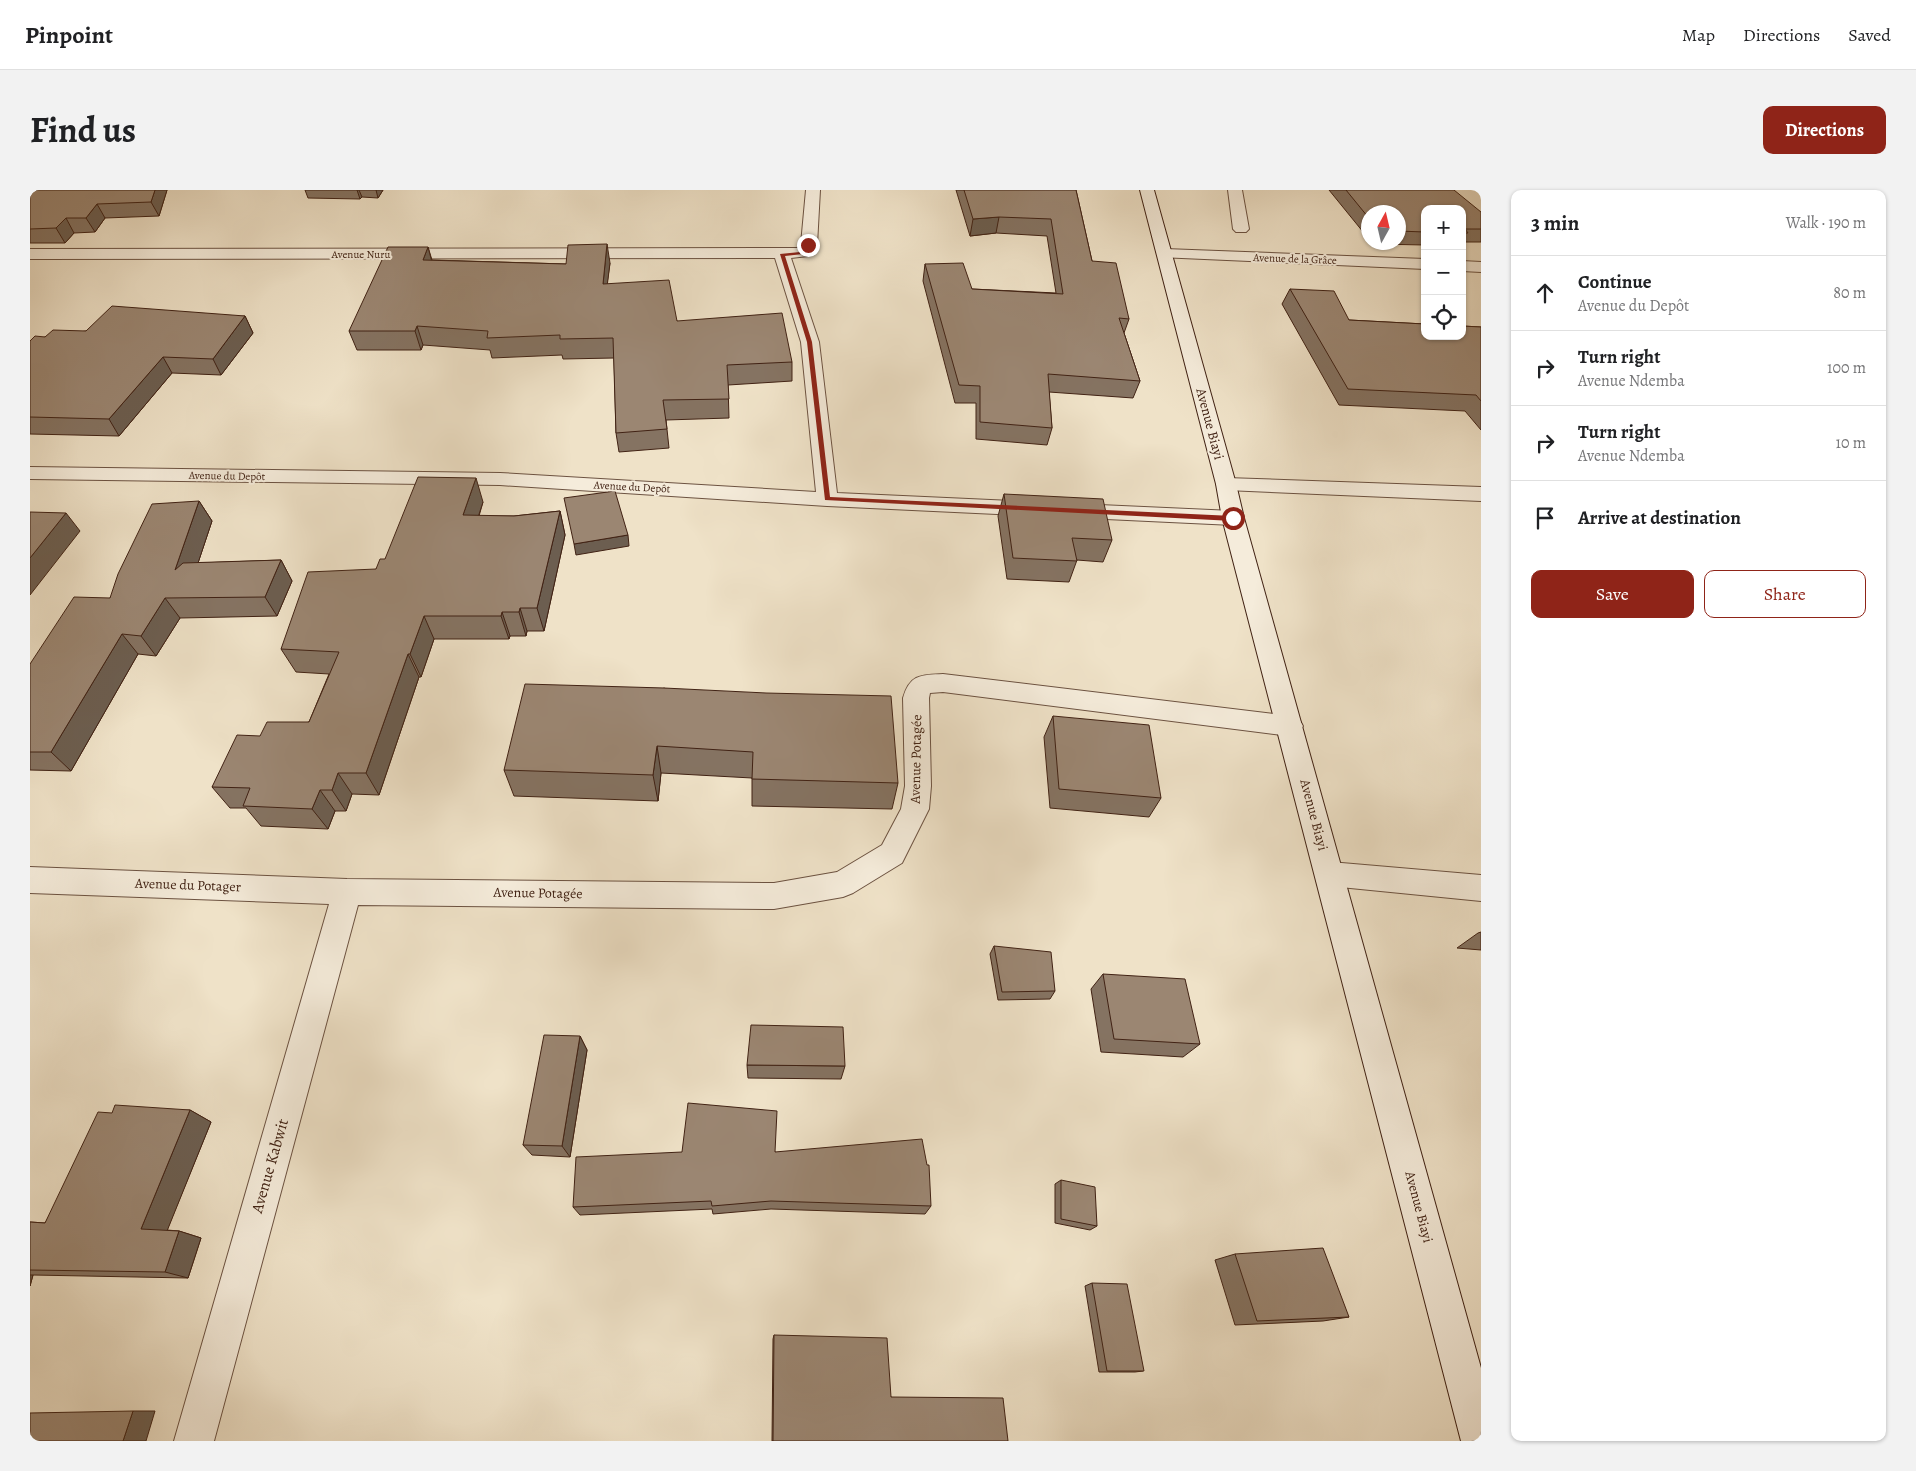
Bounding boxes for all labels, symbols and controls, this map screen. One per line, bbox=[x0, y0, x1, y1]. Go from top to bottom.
text: Pinpoint bbox=[25, 19, 113, 51]
text: Map bbox=[1682, 23, 1715, 47]
text: Directions bbox=[1743, 23, 1820, 47]
text: Saved bbox=[1848, 23, 1891, 47]
text: Find us bbox=[30, 106, 136, 154]
button: Directions bbox=[1763, 106, 1886, 154]
north arrow bbox=[1361, 205, 1406, 250]
map controls bbox=[1421, 205, 1466, 340]
button: + bbox=[1421, 205, 1466, 250]
text: 3 min bbox=[1531, 209, 1579, 237]
text: Walk · 190 m bbox=[1786, 212, 1866, 234]
route end bbox=[797, 234, 820, 257]
street label: Avenue Nuru bbox=[331, 247, 391, 262]
street label: Avenue de la Grâce bbox=[1252, 250, 1337, 268]
button: − bbox=[1421, 250, 1466, 295]
text: Continue bbox=[1578, 269, 1652, 295]
icon: ahead bbox=[1531, 279, 1559, 307]
text: 80 m bbox=[1833, 282, 1866, 304]
button: locate bbox=[1421, 295, 1466, 340]
text: Avenue du Depôt bbox=[1578, 295, 1689, 317]
text: Turn right bbox=[1578, 344, 1660, 370]
icon: right bbox=[1531, 354, 1559, 382]
text: 100 m bbox=[1827, 357, 1866, 379]
text: Avenue Ndemba bbox=[1578, 370, 1685, 392]
street label: Avenue Biayi bbox=[1191, 385, 1229, 462]
text: Turn right bbox=[1578, 419, 1660, 445]
icon: right bbox=[1531, 429, 1559, 457]
text: 10 m bbox=[1836, 432, 1866, 454]
text: Avenue Ndemba bbox=[1578, 445, 1685, 467]
street label: Avenue du Depôt bbox=[188, 468, 266, 484]
street label: Avenue du Depôt bbox=[592, 477, 671, 497]
icon: arrive bbox=[1531, 504, 1559, 532]
text: Arrive at destination bbox=[1578, 505, 1741, 531]
route start bbox=[1222, 507, 1245, 530]
button: Save bbox=[1531, 570, 1694, 618]
button: Share bbox=[1704, 570, 1866, 618]
street label: Avenue Potagée bbox=[906, 714, 926, 805]
street label: Avenue Biayi bbox=[1295, 776, 1333, 853]
street label: Avenue du Potager bbox=[134, 874, 242, 896]
street label: Avenue Potagée bbox=[492, 883, 583, 903]
street label: Avenue Kabwit bbox=[246, 1116, 294, 1217]
street label: Avenue Biayi bbox=[1400, 1168, 1438, 1245]

